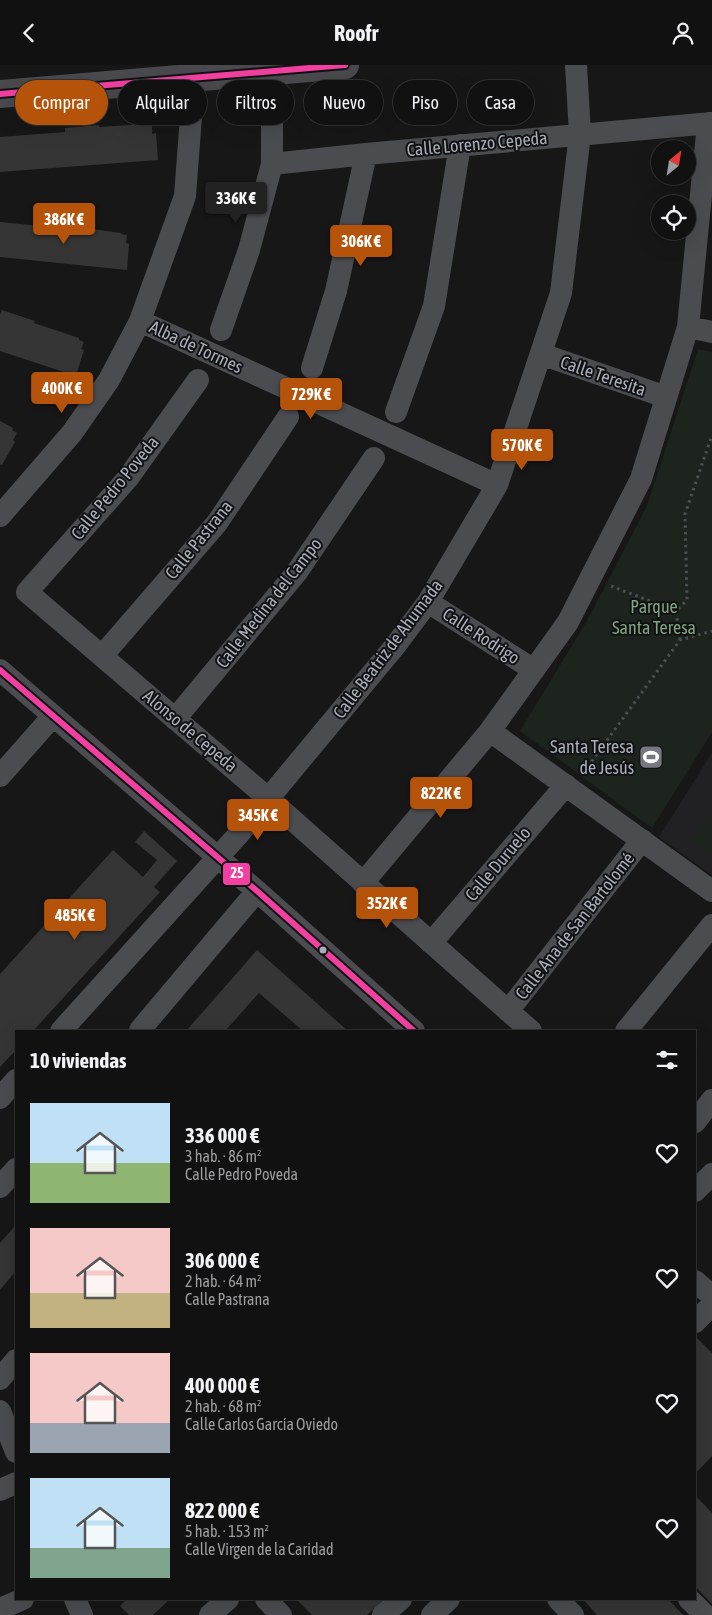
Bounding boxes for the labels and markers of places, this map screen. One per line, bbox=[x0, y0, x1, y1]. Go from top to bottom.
pin: 336K € bbox=[195, 181, 277, 224]
pin: 386K € bbox=[23, 203, 105, 245]
pin: 306K € bbox=[320, 225, 402, 267]
pin: 400K € bbox=[21, 371, 103, 414]
pin: 729K € bbox=[270, 377, 352, 420]
pin: 570K € bbox=[481, 429, 563, 471]
place label: Santa Teresa de Jesús bbox=[550, 736, 634, 778]
sports icon: Santa Teresa de Jesús bbox=[638, 744, 664, 770]
pin: 822K € bbox=[400, 777, 482, 819]
pin: 345K € bbox=[217, 799, 299, 841]
pin: 352K € bbox=[346, 887, 428, 929]
pin: 485K € bbox=[34, 899, 116, 941]
unlabelled marker bbox=[318, 945, 328, 955]

